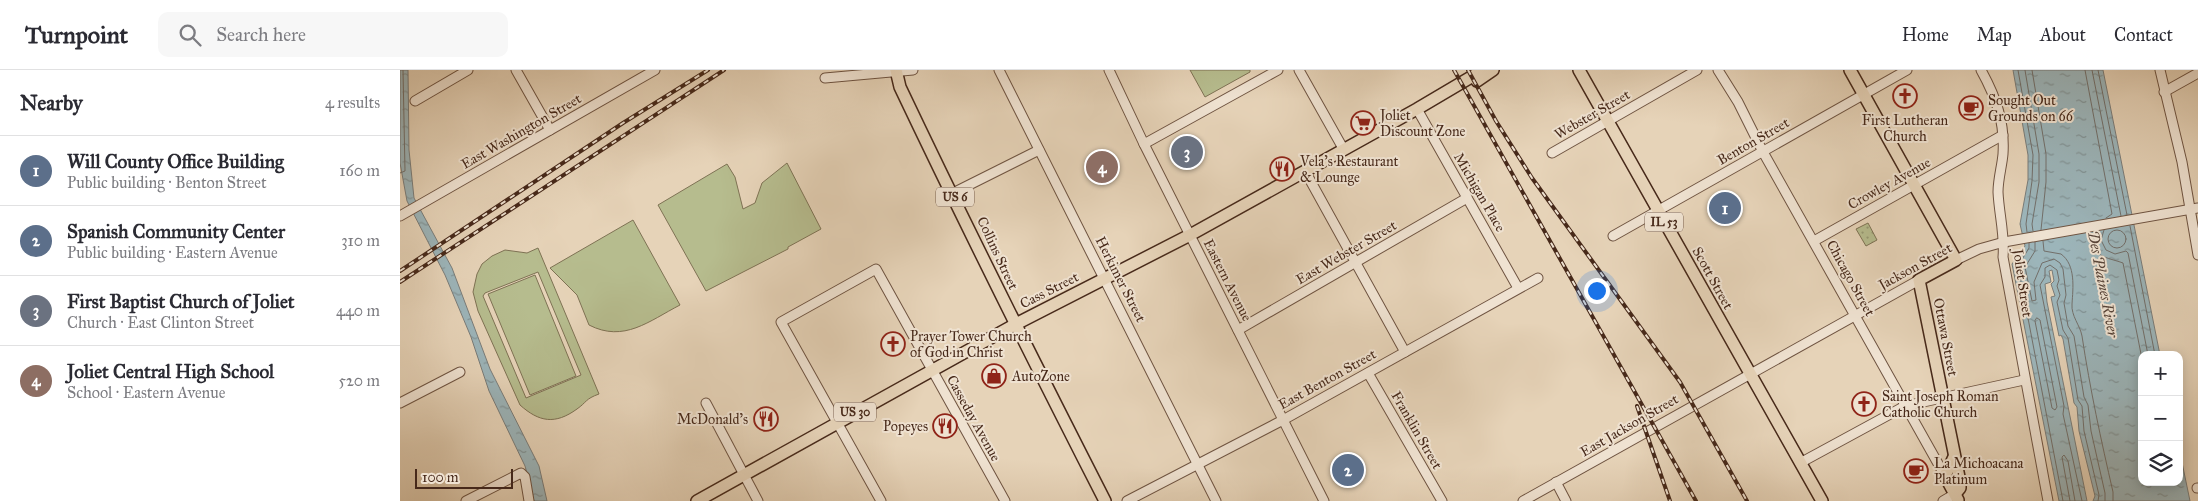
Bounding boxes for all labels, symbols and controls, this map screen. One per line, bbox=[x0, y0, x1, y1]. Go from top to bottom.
search box bbox=[158, 12, 508, 57]
text: Turnpoint bbox=[25, 20, 128, 50]
icon: search bbox=[176, 21, 204, 49]
text: Search here bbox=[216, 23, 306, 46]
text: Home bbox=[1902, 24, 1949, 46]
text: Map bbox=[1977, 24, 2012, 46]
text: About bbox=[2040, 24, 2086, 46]
text: Contact bbox=[2114, 24, 2173, 46]
church icon: First Lutheran Church bbox=[1892, 83, 1918, 109]
street label: Webster Street bbox=[1551, 86, 1633, 143]
text: Nearby bbox=[20, 90, 83, 116]
street label: East Washington Street bbox=[458, 90, 584, 173]
place label: Sought Out Grounds on 66 bbox=[1988, 92, 2074, 125]
text: 4 results bbox=[325, 93, 380, 112]
cafe icon: Sought Out Grounds on 66 bbox=[1958, 95, 1984, 121]
place label: Joliet Discount Zone bbox=[1378, 107, 1465, 140]
supermarket icon: Joliet Discount Zone bbox=[1350, 110, 1376, 136]
place label: First Lutheran Church bbox=[1862, 112, 1949, 145]
street label: Benton Street bbox=[1714, 114, 1792, 169]
pin: 3 bbox=[1171, 133, 1203, 171]
pin: 4 bbox=[1086, 148, 1118, 186]
text: Will County Office Building bbox=[67, 150, 284, 173]
street label: Michigan Place bbox=[1450, 150, 1509, 235]
place label: Vela’s Restaurant & Lounge bbox=[1299, 153, 1398, 186]
street label: Crowley Avenue bbox=[1845, 154, 1934, 213]
restaurant icon: Vela’s Restaurant & Lounge bbox=[1269, 156, 1295, 182]
text: 1 bbox=[33, 161, 39, 180]
text: 160 m bbox=[339, 161, 380, 180]
text: Public building · Benton Street bbox=[67, 173, 267, 192]
road number: US 6 bbox=[936, 188, 974, 206]
pin: 1 bbox=[1709, 189, 1741, 227]
road number: IL 53 bbox=[1645, 212, 1683, 232]
street label: Collins Street bbox=[973, 214, 1022, 292]
street label: East Webster Street bbox=[1293, 217, 1400, 288]
text: Spanish Community Center bbox=[67, 220, 285, 243]
water label: Des Plaines River bbox=[2084, 229, 2122, 340]
text: 2 bbox=[32, 231, 40, 250]
text: 310 m bbox=[341, 231, 380, 250]
street label: Herkimer Street bbox=[1092, 234, 1149, 325]
street label: Eastern Avenue bbox=[1200, 236, 1256, 324]
street label: Chicago Street bbox=[1823, 237, 1878, 319]
street label: Jackson Street bbox=[1874, 239, 1955, 295]
text: Public building · Eastern Avenue bbox=[67, 243, 278, 262]
street label: Scott Street bbox=[1688, 244, 1737, 312]
street label: Joliet Street bbox=[2008, 246, 2036, 318]
street label: Cass Street bbox=[1017, 268, 1081, 312]
your location bbox=[1584, 278, 1610, 304]
text: First Baptist Church of Joliet bbox=[67, 290, 295, 313]
street label: Ottawa Street bbox=[1930, 297, 1961, 378]
text: 3 bbox=[33, 301, 39, 320]
text: 440 m bbox=[336, 301, 380, 320]
text: Church · East Clinton Street bbox=[67, 313, 254, 332]
place label: Prayer Tower Church of God in Christ bbox=[910, 328, 1032, 361]
church icon: Prayer Tower Church of God in Christ bbox=[880, 331, 906, 357]
street label: East Benton Street bbox=[1275, 346, 1379, 413]
map controls bbox=[2138, 351, 2183, 486]
button: + bbox=[2138, 351, 2183, 396]
text: Joliet Central High School bbox=[67, 360, 274, 383]
shop icon: AutoZone bbox=[981, 363, 1007, 389]
place label: AutoZone bbox=[1011, 368, 1070, 385]
text: 4 bbox=[32, 371, 40, 390]
text: 520 m bbox=[338, 371, 380, 390]
street label: Casseday Avenue bbox=[943, 372, 1004, 464]
text: School · Eastern Avenue bbox=[67, 383, 225, 402]
street label: Franklin Street bbox=[1387, 388, 1446, 472]
place label: Saint Joseph Roman Catholic Church bbox=[1882, 388, 1999, 421]
street label: East Jackson Street bbox=[1577, 390, 1682, 461]
church icon: Saint Joseph Roman Catholic Church bbox=[1851, 391, 1877, 417]
button: − bbox=[2138, 396, 2183, 441]
road number: US 30 bbox=[834, 402, 876, 422]
restaurant icon: McDonald's bbox=[753, 406, 779, 432]
place label: McDonald's bbox=[677, 411, 748, 428]
restaurant icon: Popeyes bbox=[932, 413, 958, 439]
place label: Popeyes bbox=[883, 418, 928, 435]
button: layers bbox=[2138, 441, 2183, 486]
pin: 2 bbox=[1332, 451, 1364, 489]
place label: La Michoacana Platinum bbox=[1934, 455, 2024, 488]
cafe icon: La Michoacana Platinum bbox=[1903, 458, 1929, 484]
scale bar bbox=[415, 466, 512, 489]
text: 100 m bbox=[422, 469, 459, 486]

